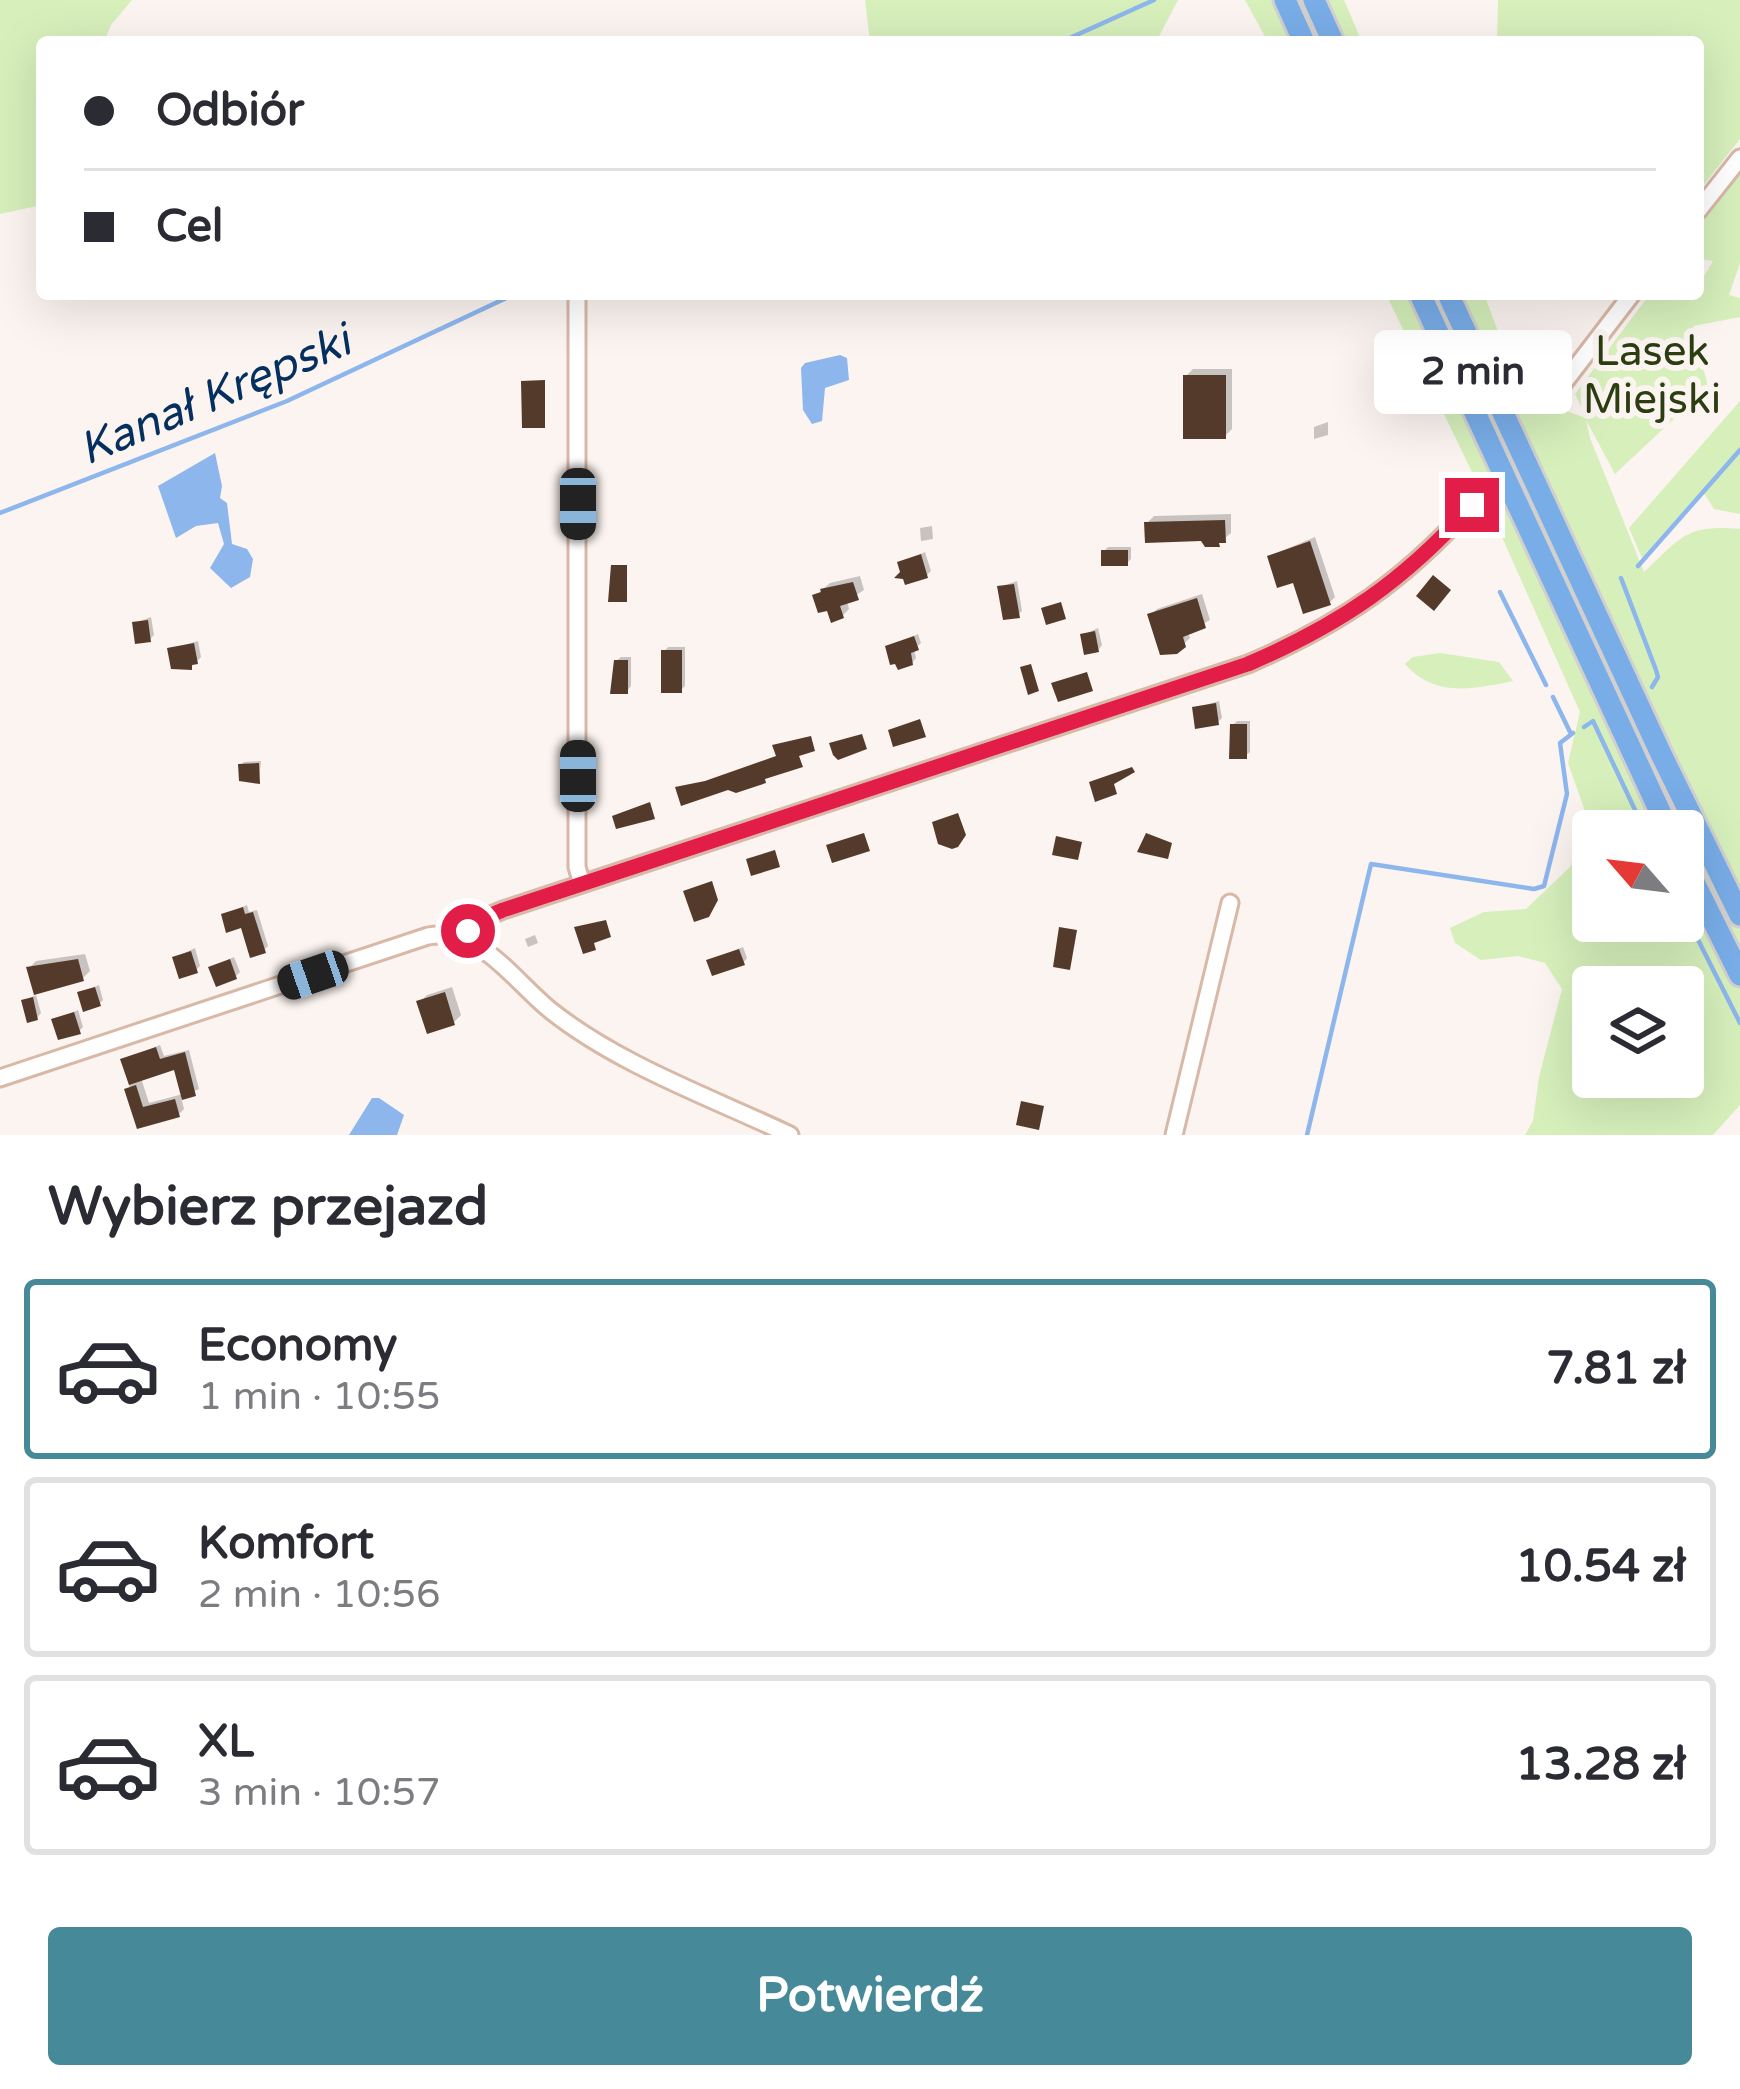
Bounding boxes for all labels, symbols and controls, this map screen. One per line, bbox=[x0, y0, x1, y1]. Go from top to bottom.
text: Odbiór bbox=[156, 84, 304, 138]
text: Cel bbox=[156, 200, 223, 254]
water label: Kanał Krępski bbox=[71, 313, 363, 477]
park label: Lasek Miejski bbox=[1583, 326, 1721, 425]
callout: 2 min bbox=[1373, 331, 1571, 415]
text: 2 min bbox=[1421, 348, 1525, 395]
car bbox=[560, 468, 596, 540]
route end bbox=[1445, 478, 1499, 532]
car bbox=[560, 740, 596, 812]
north arrow bbox=[1572, 810, 1704, 942]
map controls bbox=[1572, 810, 1704, 1098]
route start bbox=[441, 904, 495, 958]
car bbox=[273, 946, 353, 1004]
button: layers bbox=[1572, 966, 1704, 1098]
text: Wybierz przejazd bbox=[48, 1174, 488, 1239]
icon: car bbox=[54, 1315, 162, 1423]
text: Economy bbox=[198, 1319, 397, 1373]
text: 7.81 zł bbox=[1546, 1342, 1686, 1396]
text: 1 min · 10:55 bbox=[198, 1373, 440, 1420]
icon: car bbox=[54, 1513, 162, 1621]
text: Komfort bbox=[198, 1517, 374, 1571]
text: 10.54 zł bbox=[1515, 1540, 1686, 1594]
text: 2 min · 10:56 bbox=[198, 1571, 440, 1618]
icon: car bbox=[54, 1711, 162, 1819]
text: XL bbox=[198, 1715, 254, 1769]
text: 13.28 zł bbox=[1515, 1738, 1686, 1792]
text: 3 min · 10:57 bbox=[198, 1769, 440, 1816]
button: Potwierdź bbox=[48, 1927, 1692, 2065]

